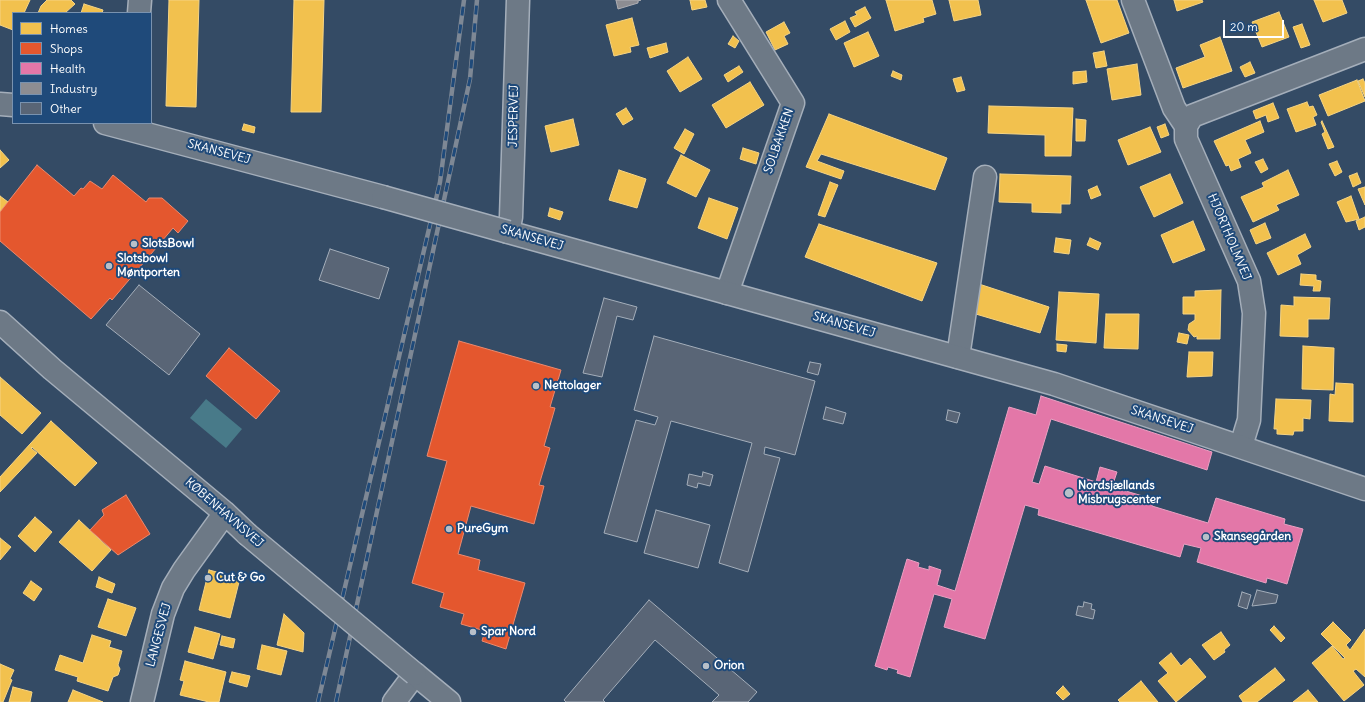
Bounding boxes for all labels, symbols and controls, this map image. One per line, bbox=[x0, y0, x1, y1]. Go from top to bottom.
legend bbox=[12, 12, 152, 124]
scale bar bbox=[1225, 12, 1286, 38]
text: 20 m bbox=[1230, 19, 1258, 34]
text: Homes bbox=[50, 21, 88, 36]
text: Shops bbox=[50, 41, 83, 56]
text: Health bbox=[50, 61, 86, 76]
text: Industry bbox=[50, 81, 97, 96]
street label: JESPERVEJ bbox=[506, 85, 522, 147]
text: Other bbox=[50, 101, 82, 116]
street label: SOLBAKKEN bbox=[761, 106, 797, 176]
street label: SKANSEVEJ bbox=[186, 137, 252, 167]
street label: HJORTHOLMVEJ bbox=[1204, 192, 1254, 282]
street label: SKANSEVEJ bbox=[499, 222, 565, 254]
place label: SlotsBowl bbox=[142, 237, 194, 251]
marker: SlotsBowl bbox=[129, 239, 139, 249]
place label: Slotsbowl Møntporten bbox=[117, 252, 180, 280]
marker: Slotsbowl Møntporten bbox=[104, 261, 114, 271]
street label: SKANSEVEJ bbox=[811, 309, 877, 341]
place label: Nettolager bbox=[544, 379, 601, 393]
marker: Nettolager bbox=[531, 381, 541, 391]
street label: SKANSEVEJ bbox=[1129, 403, 1195, 437]
street label: KØBENHAVNSVEJ bbox=[182, 475, 266, 551]
place label: Nordsjællands Misbrugscenter bbox=[1078, 479, 1161, 507]
marker: Nordsjællands Misbrugscenter bbox=[1063, 487, 1075, 499]
place label: PureGym bbox=[457, 522, 508, 536]
marker: PureGym bbox=[444, 524, 454, 534]
place label: Skansegården bbox=[1214, 530, 1291, 544]
marker: Skansegården bbox=[1201, 532, 1211, 542]
place label: Cut & Go bbox=[216, 571, 265, 585]
marker: Cut & Go bbox=[203, 573, 213, 583]
street label: LANGESVEJ bbox=[144, 601, 174, 669]
place label: Spar Nord bbox=[481, 625, 536, 639]
marker: Spar Nord bbox=[468, 627, 478, 637]
place label: Orion bbox=[714, 659, 745, 673]
marker: Orion bbox=[701, 661, 711, 671]

